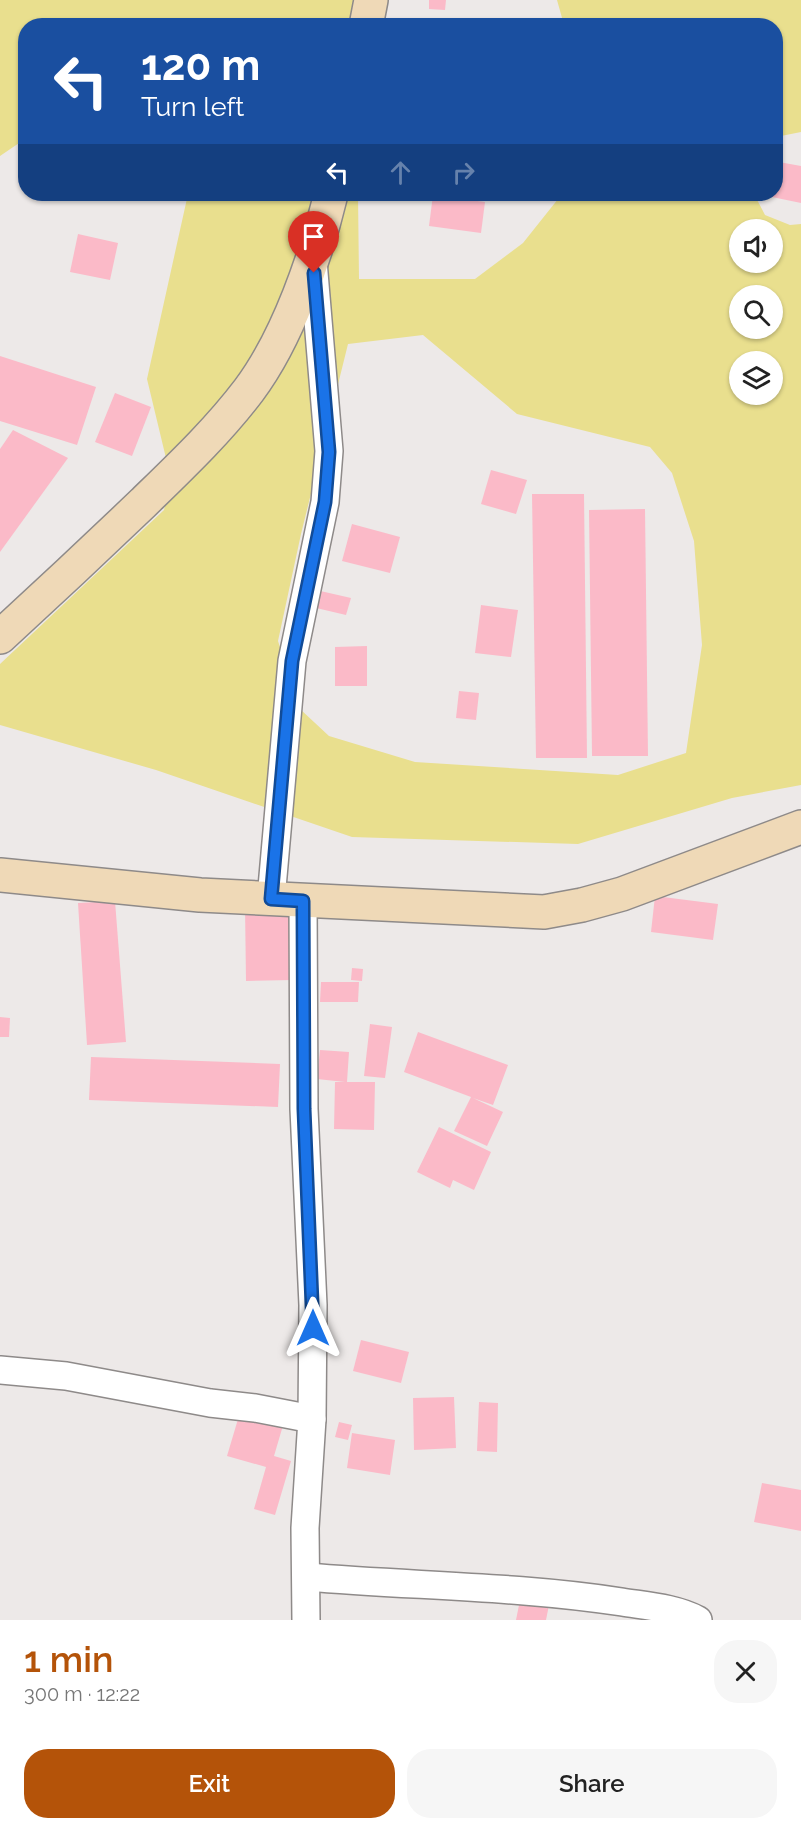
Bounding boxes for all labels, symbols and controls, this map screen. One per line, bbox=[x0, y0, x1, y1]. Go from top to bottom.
text: 120 m bbox=[141, 41, 260, 90]
icon: left bbox=[42, 42, 120, 120]
text: Turn left bbox=[141, 91, 244, 122]
icon: left bbox=[321, 156, 354, 189]
icon: ahead bbox=[384, 156, 417, 189]
icon: right bbox=[447, 156, 480, 189]
pin bbox=[288, 211, 339, 273]
map controls bbox=[729, 219, 783, 405]
button: sound bbox=[729, 219, 783, 273]
icon: arrive bbox=[297, 220, 330, 253]
button: search bbox=[729, 285, 783, 339]
button: layers bbox=[729, 351, 783, 405]
position arrow bbox=[281, 1296, 345, 1360]
text: 1 min bbox=[24, 1638, 113, 1680]
button: close bbox=[714, 1640, 777, 1703]
text: 300 m · 12:22 bbox=[24, 1682, 140, 1706]
button: Exit bbox=[24, 1749, 395, 1818]
button: Share bbox=[407, 1749, 777, 1818]

